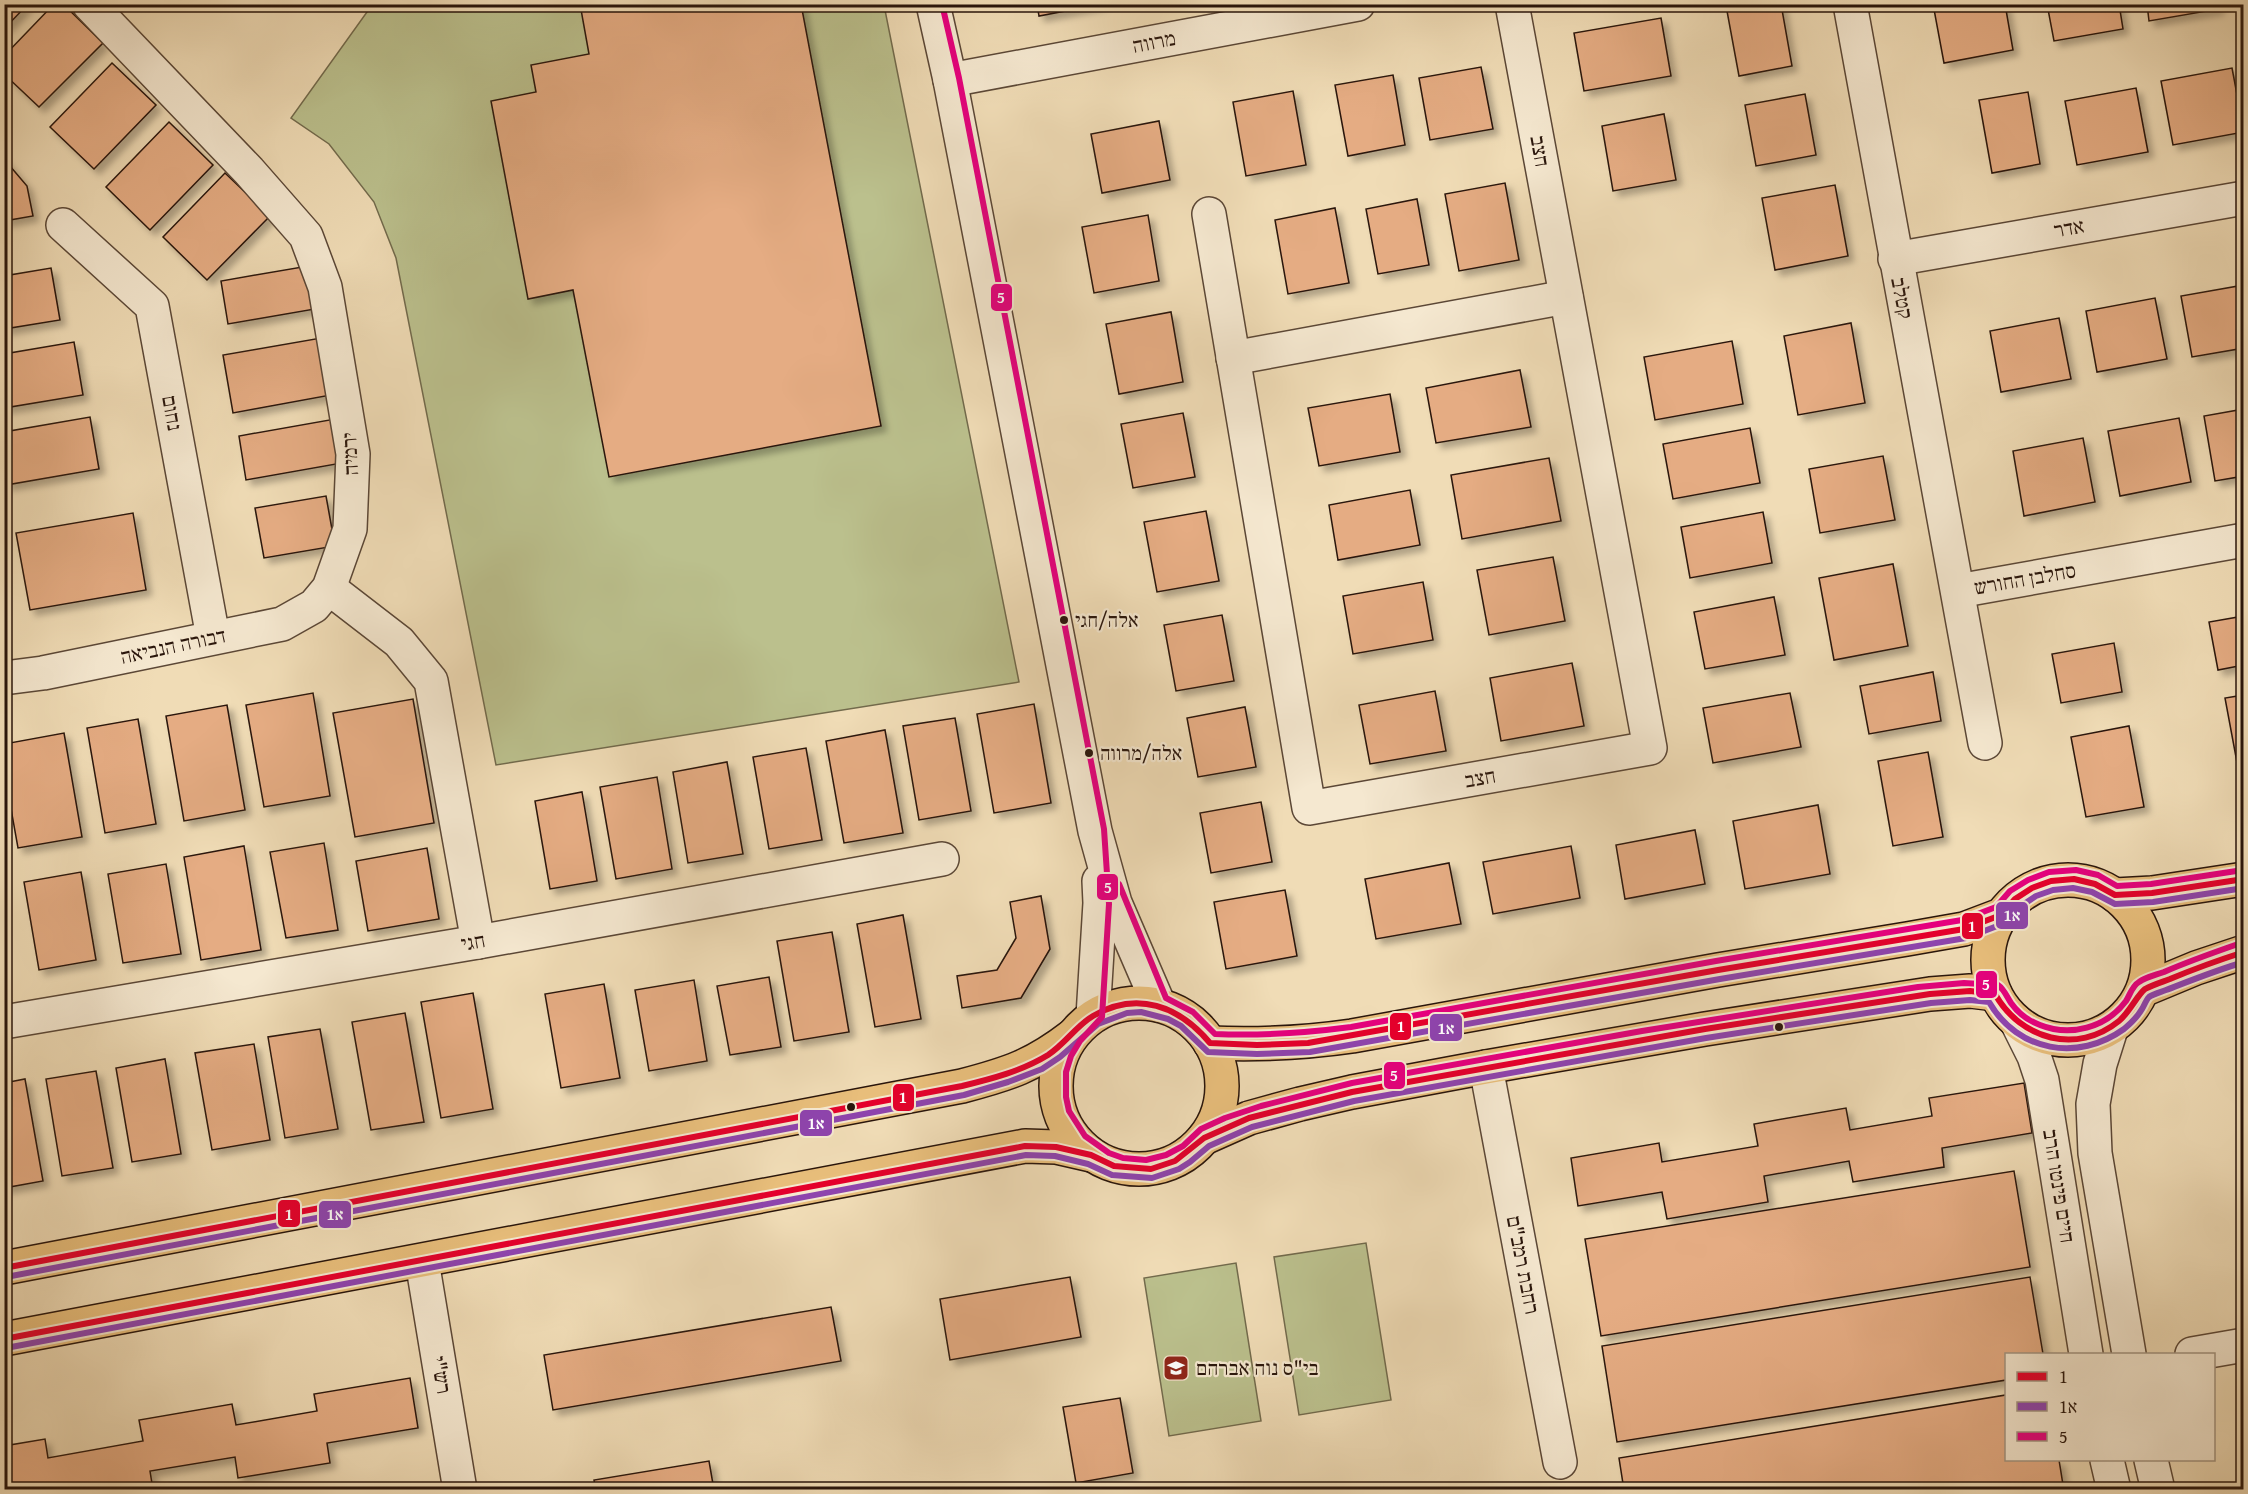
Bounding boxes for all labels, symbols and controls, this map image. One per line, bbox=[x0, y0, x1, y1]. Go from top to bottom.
street label: מרווה bbox=[1129, 22, 1178, 61]
street label: חצב bbox=[1522, 133, 1559, 169]
street label: אדר bbox=[2051, 210, 2087, 245]
street label: קטלב bbox=[1883, 274, 1922, 321]
line badge: 5 bbox=[990, 283, 1013, 312]
text: 5 bbox=[997, 285, 1005, 309]
street label: נחום bbox=[154, 393, 191, 433]
street label: ירמיה bbox=[333, 431, 366, 477]
street label: סחלבן החורש bbox=[1971, 554, 2078, 603]
place label: אלה/חגי bbox=[1075, 605, 1139, 634]
marker: אלה/חגי bbox=[1058, 614, 1070, 626]
street label: דבורה הנביאה bbox=[117, 619, 229, 672]
place label: אלה/מרווה bbox=[1100, 738, 1182, 767]
marker: אלה/מרווה bbox=[1083, 747, 1095, 759]
street label: חצב bbox=[1462, 759, 1498, 796]
line badge: 5 bbox=[1096, 873, 1119, 901]
text: 5 bbox=[1104, 875, 1112, 899]
line badge: 1א bbox=[1995, 901, 2029, 930]
text: 1א bbox=[2003, 903, 2021, 927]
line badge: 1 bbox=[1961, 912, 1984, 940]
text: 1 bbox=[1968, 914, 1976, 938]
street label: חגי bbox=[458, 924, 488, 959]
line badge: 5 bbox=[1975, 970, 1998, 999]
text: 5 bbox=[1982, 972, 1990, 996]
line badge: 1 bbox=[1389, 1012, 1412, 1041]
line badge: 1א bbox=[1429, 1013, 1463, 1042]
text: 1 bbox=[1397, 1014, 1405, 1038]
text: 1א bbox=[1437, 1016, 1455, 1040]
unlabelled marker bbox=[1773, 1021, 1785, 1033]
line badge: 5 bbox=[1383, 1061, 1406, 1090]
text: 5 bbox=[1390, 1063, 1398, 1087]
line badge: 1 bbox=[892, 1083, 915, 1112]
text: 1 bbox=[899, 1085, 907, 1109]
unlabelled marker bbox=[845, 1101, 857, 1113]
line badge: 1א bbox=[799, 1109, 833, 1137]
text: 1א bbox=[807, 1111, 825, 1135]
street label: חיים פינטו הרב bbox=[2035, 1127, 2084, 1245]
line badge: 1 bbox=[277, 1199, 301, 1228]
line badge: 1א bbox=[318, 1200, 352, 1229]
text: 1 bbox=[285, 1202, 293, 1226]
text: 1א bbox=[326, 1202, 344, 1226]
street label: רחבת רמב"ם bbox=[1499, 1213, 1548, 1317]
place label: בי"ס נוה אברהם bbox=[1196, 1352, 1319, 1383]
school or university icon: בי"ס נוה אברהם bbox=[1161, 1353, 1191, 1383]
legend bbox=[2005, 1353, 2215, 1461]
street label: רש"י bbox=[423, 1354, 460, 1396]
text: 1 bbox=[2059, 1363, 2068, 1390]
text: 1א bbox=[2059, 1393, 2077, 1420]
text: 5 bbox=[2059, 1423, 2068, 1450]

